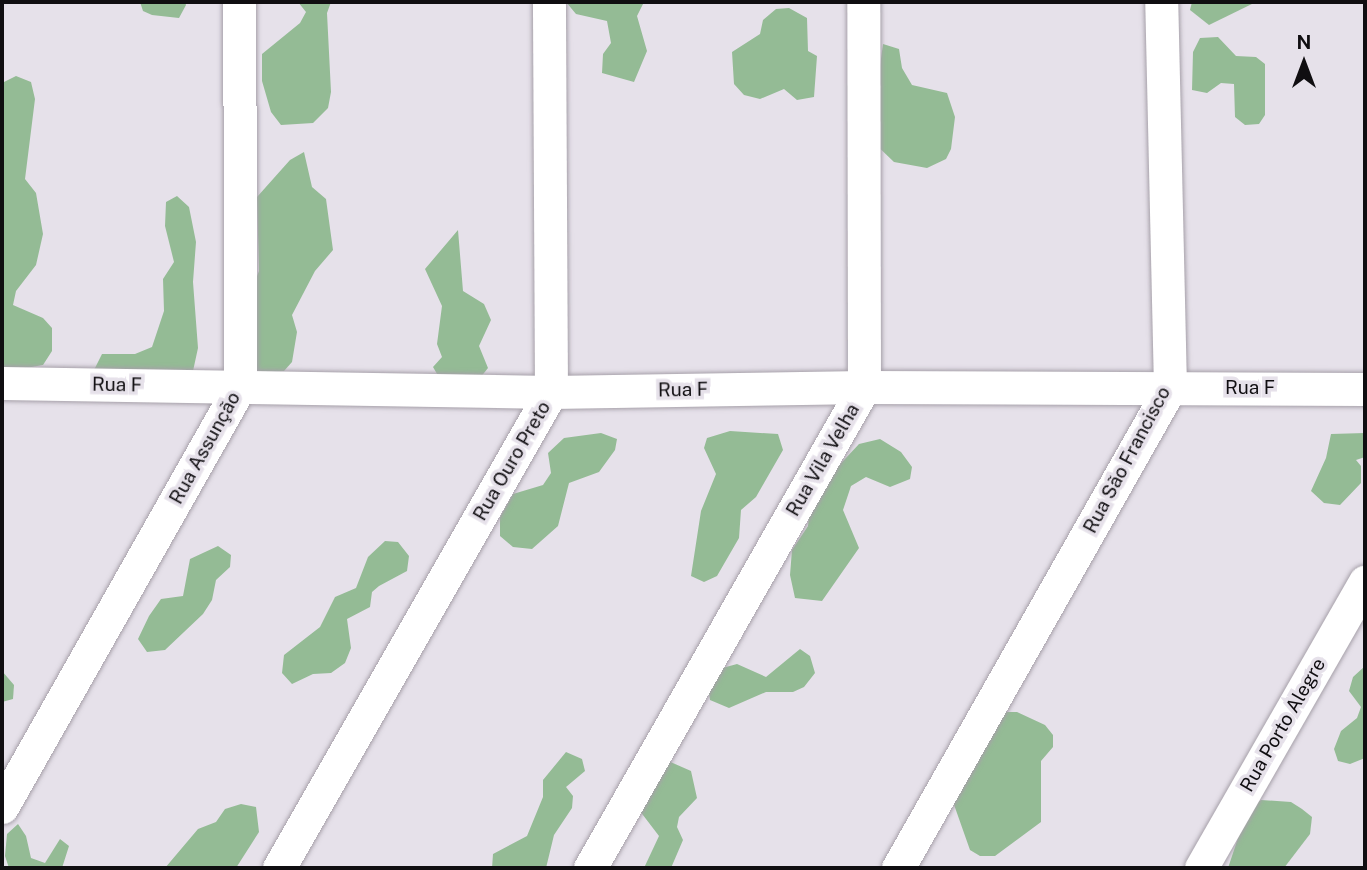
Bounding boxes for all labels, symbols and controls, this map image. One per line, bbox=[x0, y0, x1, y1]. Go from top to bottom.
north arrow bbox=[1269, 28, 1339, 98]
text: N bbox=[1297, 31, 1311, 53]
street label: Rua F bbox=[92, 373, 142, 397]
street label: Rua F bbox=[1225, 377, 1275, 399]
street label: Rua F bbox=[658, 378, 708, 402]
street label: Rua São Francisco bbox=[1079, 383, 1175, 537]
street label: Rua Assunção bbox=[165, 388, 245, 508]
street label: Rua Ouro Preto bbox=[469, 397, 555, 525]
street label: Rua Vila Velha bbox=[781, 399, 865, 521]
street label: Rua Porto Alegre bbox=[1236, 654, 1330, 796]

